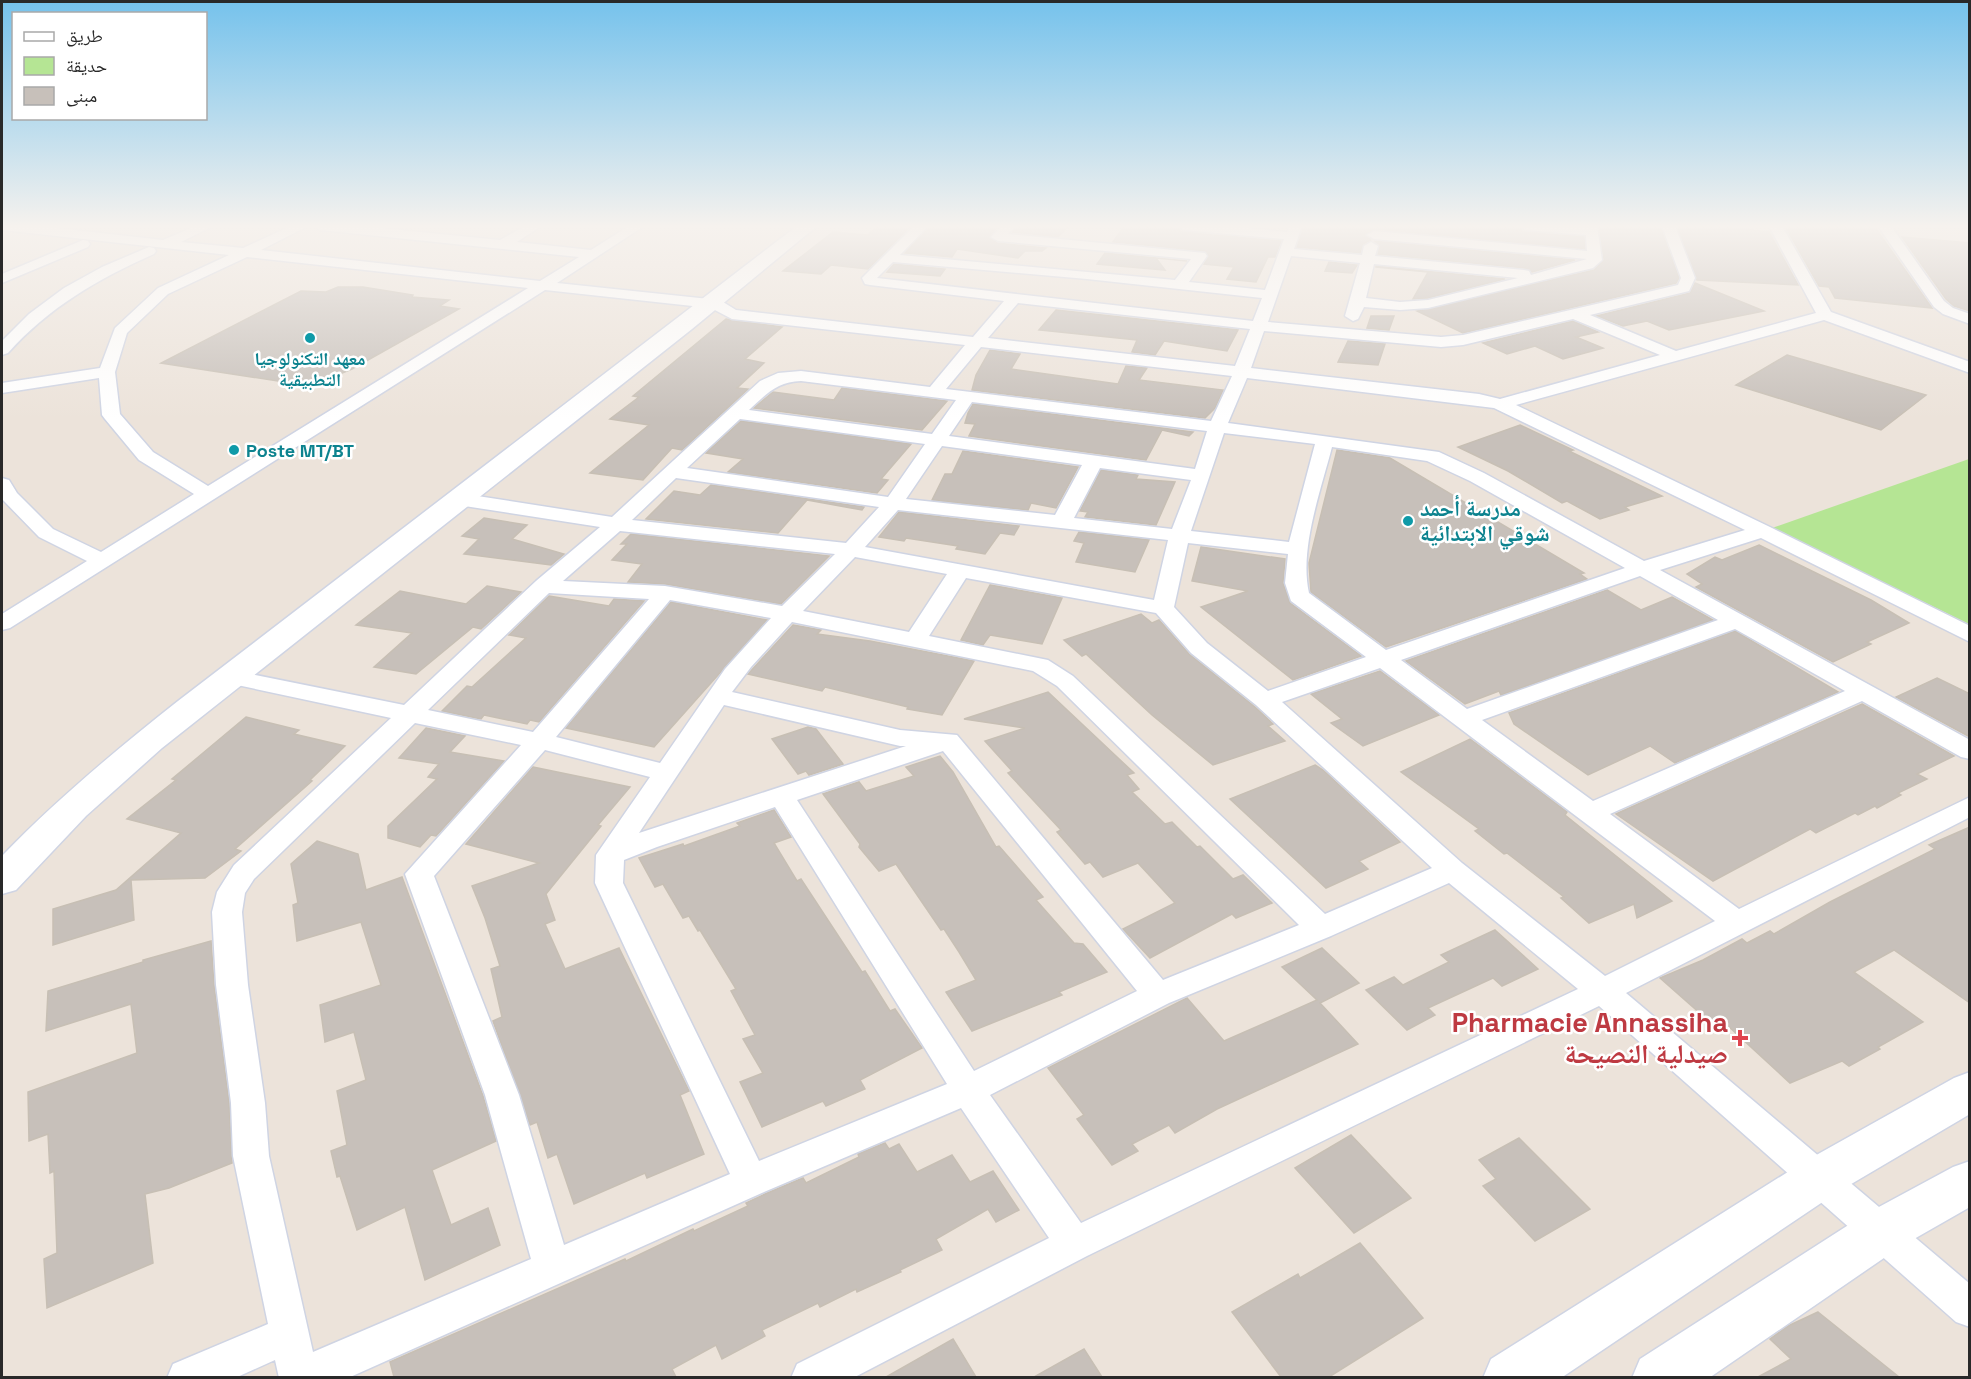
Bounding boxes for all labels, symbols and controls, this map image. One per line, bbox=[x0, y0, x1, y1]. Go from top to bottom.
legend bbox=[12, 12, 207, 120]
text: طريق bbox=[66, 24, 103, 47]
text: حديقة bbox=[66, 54, 107, 77]
text: مبنى bbox=[66, 84, 97, 107]
marker: معهد التكنولوجيا التطبيقية bbox=[303, 331, 317, 345]
place label: معهد التكنولوجيا التطبيقية bbox=[254, 347, 366, 391]
place label: Poste MT/BT bbox=[246, 439, 355, 462]
marker: Poste MT/BT bbox=[227, 443, 241, 457]
place label: مدرسة أحمد شوقي الابتدائية bbox=[1420, 494, 1550, 550]
marker: مدرسة أحمد شوقي الابتدائية bbox=[1401, 514, 1415, 528]
place label: Pharmacie Annassiha صيدلية النصيحة bbox=[1452, 1005, 1728, 1071]
marker: Pharmacie Annassiha صيدلية النصيحة bbox=[1733, 1031, 1747, 1045]

